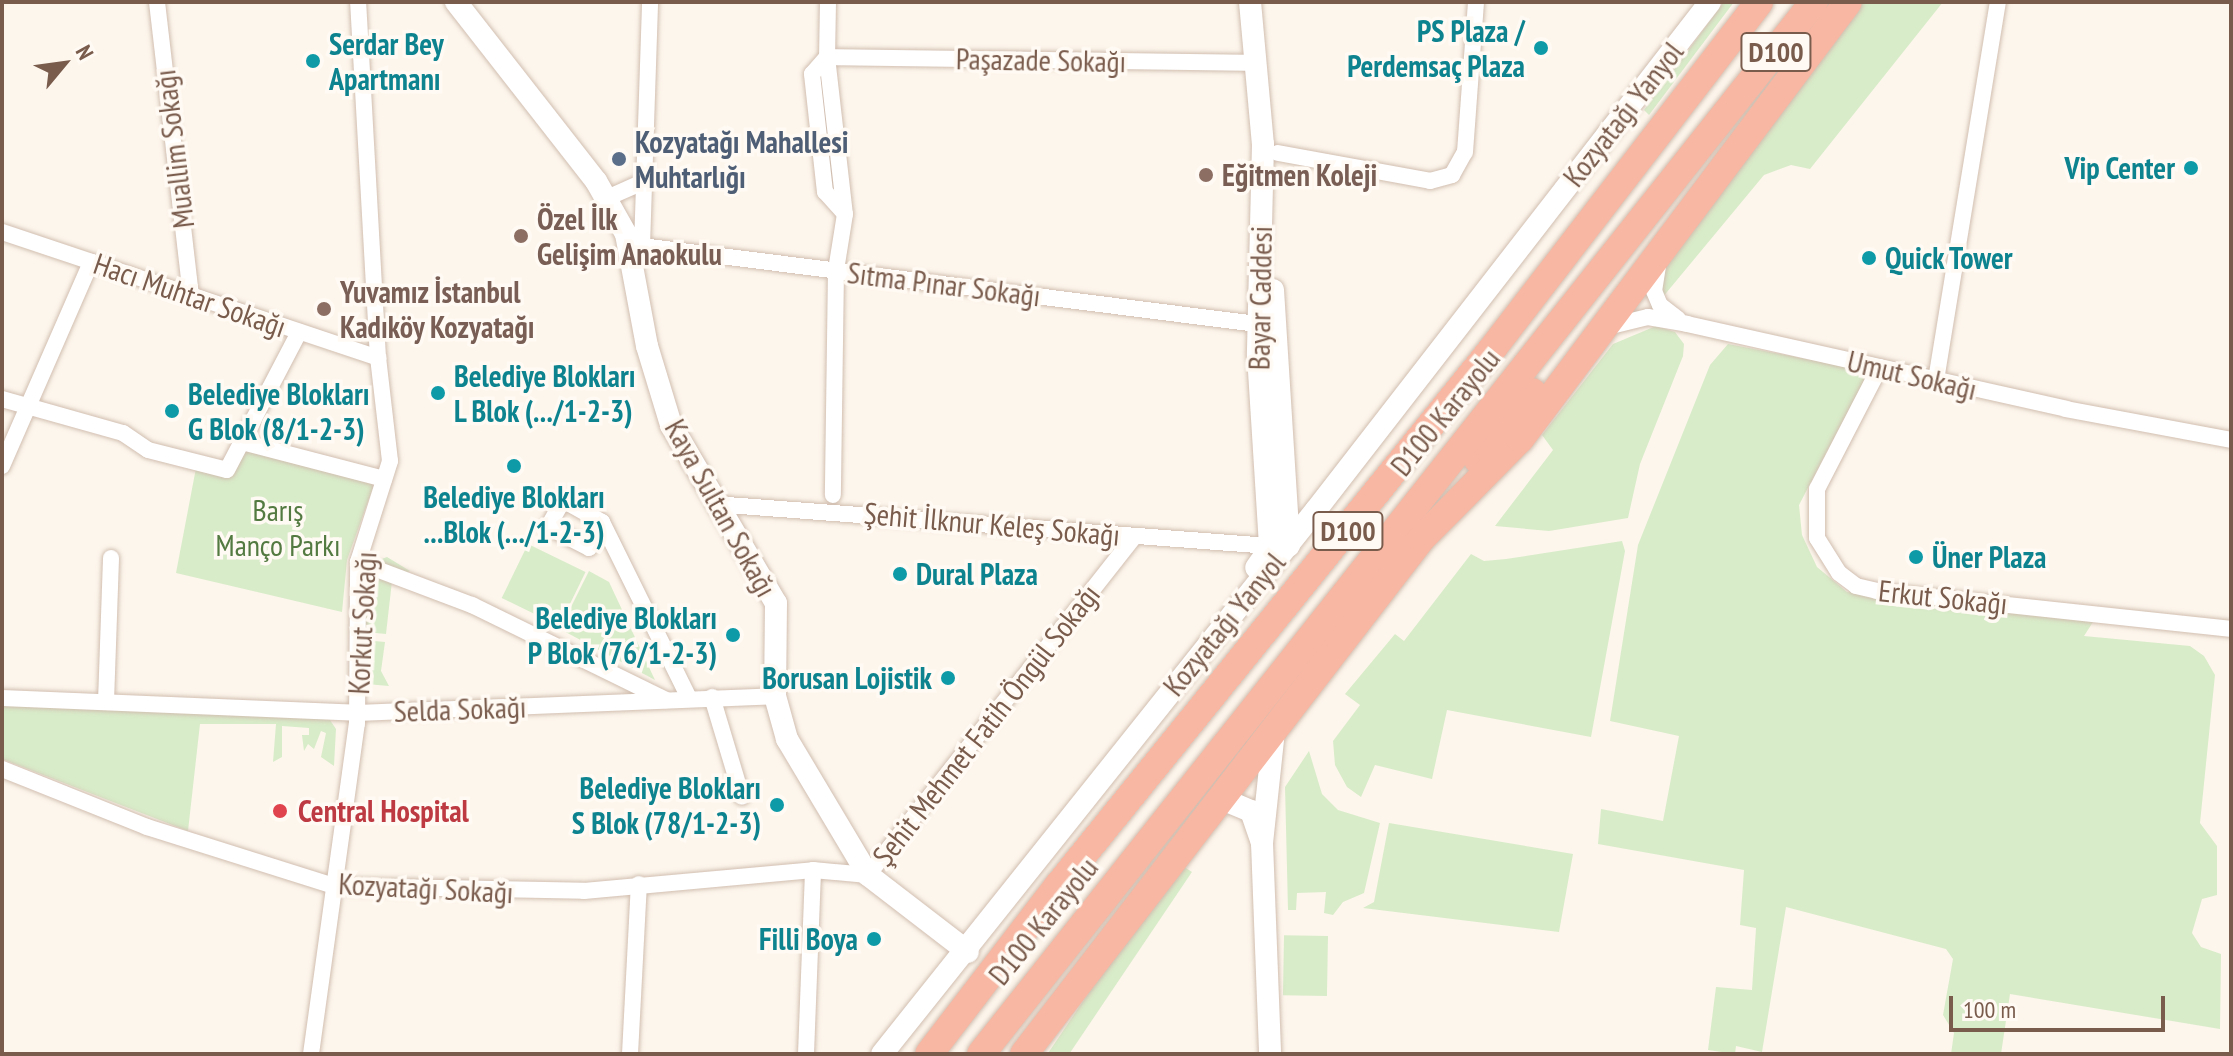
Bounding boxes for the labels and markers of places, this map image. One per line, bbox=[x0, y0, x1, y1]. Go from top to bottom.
place label: PS Plaza / Perdemsaç Plaza bbox=[1347, 13, 1525, 84]
place label: Serdar Bey Apartmanı bbox=[329, 26, 444, 96]
marker: PS Plaza / Perdemsaç Plaza bbox=[1532, 39, 1550, 57]
marker: Serdar Bey Apartmanı bbox=[304, 52, 322, 70]
place label: Kozyatağı Mahallesi Muhtarlığı bbox=[635, 124, 849, 194]
marker: Kozyatağı Mahallesi Muhtarlığı bbox=[610, 150, 628, 168]
place label: Vip Center bbox=[2064, 150, 2175, 186]
place label: Eğitmen Koleji bbox=[1222, 157, 1377, 193]
marker: Vip Center bbox=[2182, 159, 2200, 177]
marker: Eğitmen Koleji bbox=[1197, 166, 1215, 184]
place label: Özel İlk Gelişim Anaokulu bbox=[537, 201, 723, 272]
marker: Özel İlk Gelişim Anaokulu bbox=[512, 227, 530, 245]
place label: Quick Tower bbox=[1885, 240, 2014, 276]
marker: Quick Tower bbox=[1860, 249, 1878, 267]
place label: Yuvamız İstanbul Kadıköy Kozyatağı bbox=[340, 274, 535, 344]
marker: Yuvamız İstanbul Kadıköy Kozyatağı bbox=[315, 300, 333, 318]
place label: Belediye Blokları L Blok (.../1-2-3) bbox=[454, 358, 635, 428]
place label: Belediye Blokları G Blok (8/1-2-3) bbox=[188, 376, 369, 446]
marker: Belediye Blokları L Blok (.../1-2-3) bbox=[429, 384, 447, 402]
marker: Belediye Blokları G Blok (8/1-2-3) bbox=[163, 402, 181, 420]
marker: Belediye Blokları ...Blok (.../1-2-3) bbox=[505, 457, 523, 475]
place label: Belediye Blokları ...Blok (.../1-2-3) bbox=[423, 479, 605, 550]
place label: Üner Plaza bbox=[1932, 539, 2047, 575]
marker: Üner Plaza bbox=[1907, 548, 1925, 566]
place label: Dural Plaza bbox=[916, 556, 1038, 592]
marker: Dural Plaza bbox=[891, 565, 909, 583]
place label: Belediye Blokları P Blok (76/1-2-3) bbox=[526, 600, 717, 670]
marker: Belediye Blokları P Blok (76/1-2-3) bbox=[724, 626, 742, 644]
place label: Borusan Lojistik bbox=[762, 660, 932, 696]
marker: Borusan Lojistik bbox=[939, 669, 957, 687]
place label: Belediye Blokları S Blok (78/1-2-3) bbox=[571, 770, 761, 840]
place label: Central Hospital bbox=[298, 793, 469, 829]
marker: Belediye Blokları S Blok (78/1-2-3) bbox=[768, 796, 786, 814]
marker: Central Hospital bbox=[269, 800, 291, 822]
place label: Filli Boya bbox=[759, 921, 858, 957]
marker: Filli Boya bbox=[865, 930, 883, 948]

